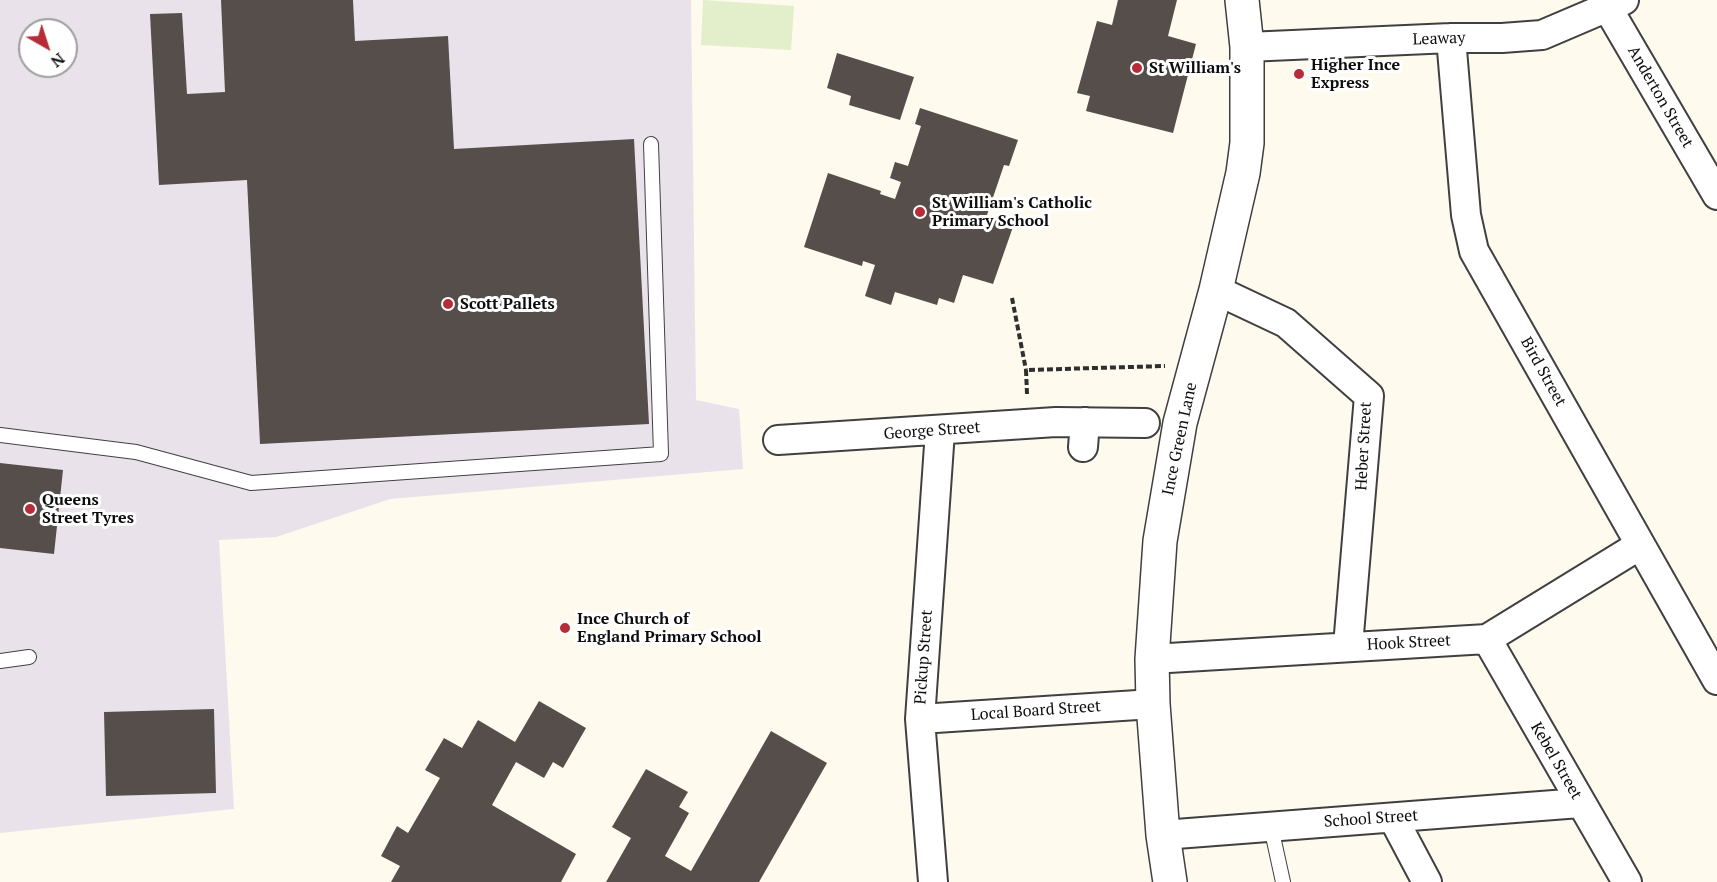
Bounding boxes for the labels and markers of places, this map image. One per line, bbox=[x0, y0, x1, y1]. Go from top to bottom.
place label: Higher Ince Express bbox=[1311, 55, 1400, 93]
place label: St William's bbox=[1149, 58, 1241, 78]
marker: St William's bbox=[1130, 61, 1144, 75]
marker: Higher Ince Express bbox=[1292, 67, 1306, 81]
place label: St William's Catholic Primary School bbox=[932, 193, 1092, 231]
marker: St William's Catholic Primary School bbox=[913, 205, 927, 219]
place label: Scott Pallets bbox=[460, 294, 555, 314]
marker: Scott Pallets bbox=[441, 297, 455, 311]
place label: Queens Street Tyres bbox=[42, 490, 134, 528]
marker: Queens Street Tyres bbox=[23, 502, 37, 516]
place label: Ince Church of England Primary School bbox=[577, 609, 762, 647]
marker: Ince Church of England Primary School bbox=[558, 621, 572, 635]

